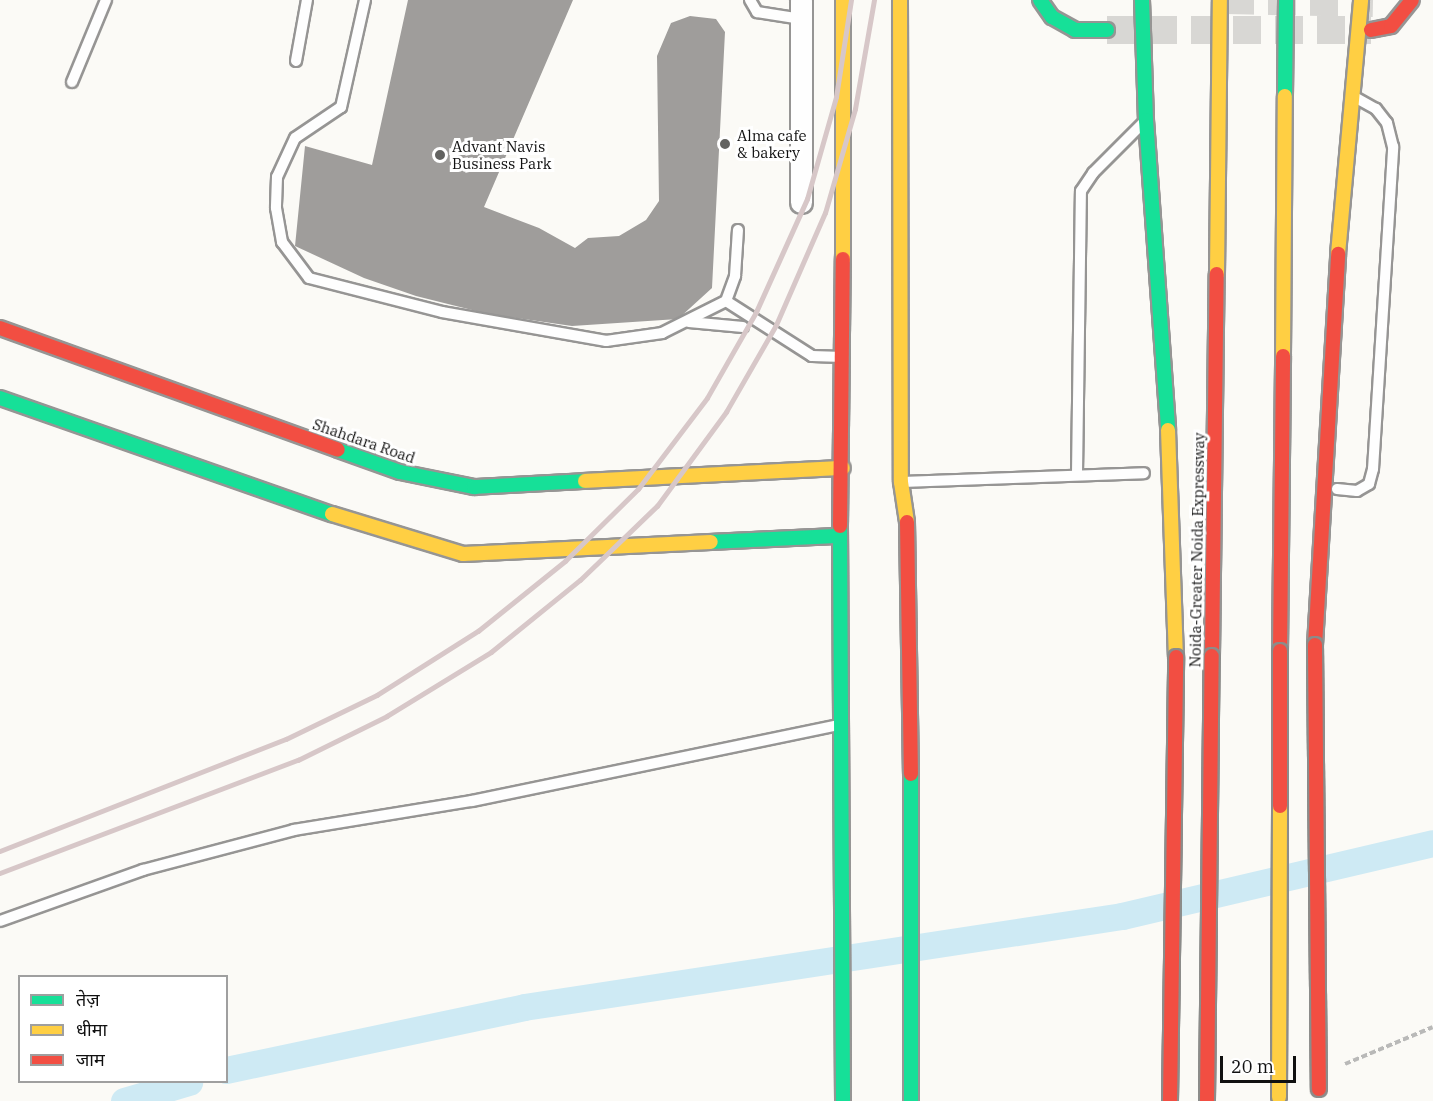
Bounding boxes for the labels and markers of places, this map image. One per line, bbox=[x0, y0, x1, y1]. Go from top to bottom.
place label: Alma cafe & bakery bbox=[737, 126, 806, 161]
place label: Advant Navis Business Park bbox=[452, 137, 552, 172]
marker: Alma cafe & bakery bbox=[718, 137, 732, 151]
marker: Advant Navis Business Park bbox=[433, 148, 447, 162]

